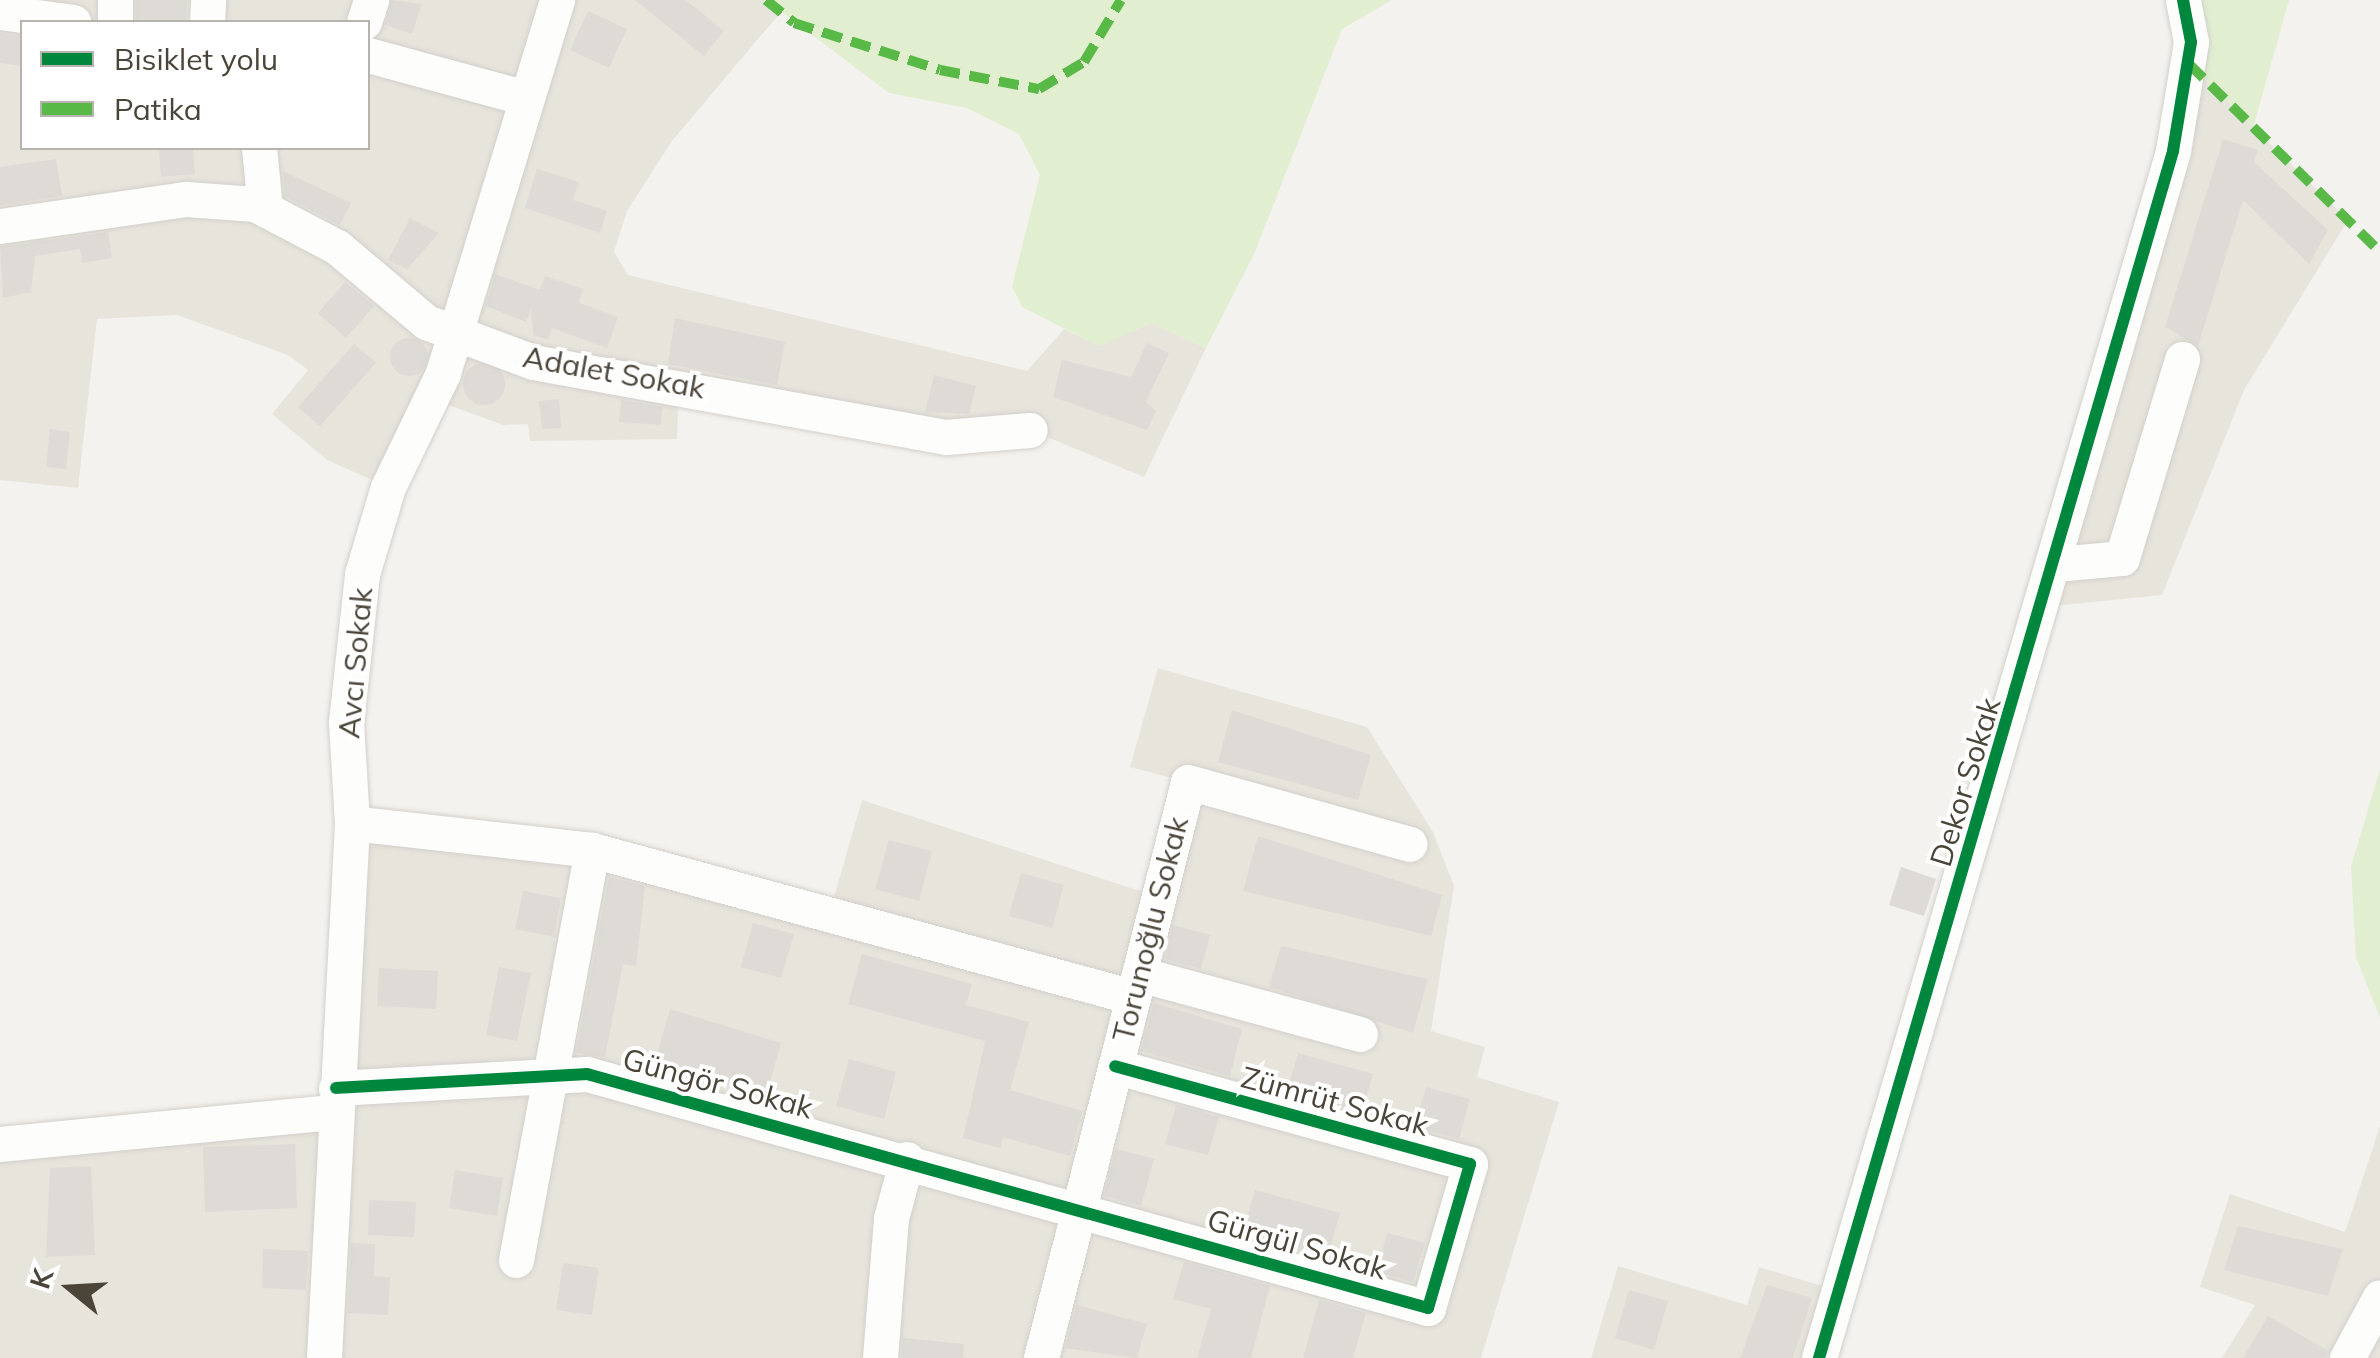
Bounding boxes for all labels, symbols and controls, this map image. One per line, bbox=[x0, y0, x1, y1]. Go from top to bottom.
legend bbox=[20, 20, 370, 150]
text: Bisiklet yolu bbox=[114, 40, 278, 78]
text: Patika bbox=[114, 90, 202, 128]
street label: Adalet Sokak bbox=[520, 338, 708, 406]
street label: Avcı Sokak bbox=[330, 586, 380, 740]
street label: Dekor Sokak bbox=[1922, 693, 2008, 871]
street label: Torunoğlu Sokak bbox=[1105, 813, 1195, 1045]
street label: Güngör Sokak bbox=[619, 1040, 817, 1126]
street label: Zümrüt Sokak bbox=[1237, 1059, 1433, 1143]
street label: Gürgül Sokak bbox=[1203, 1201, 1391, 1287]
north arrow bbox=[20, 1238, 120, 1338]
text: K bbox=[21, 1264, 61, 1293]

